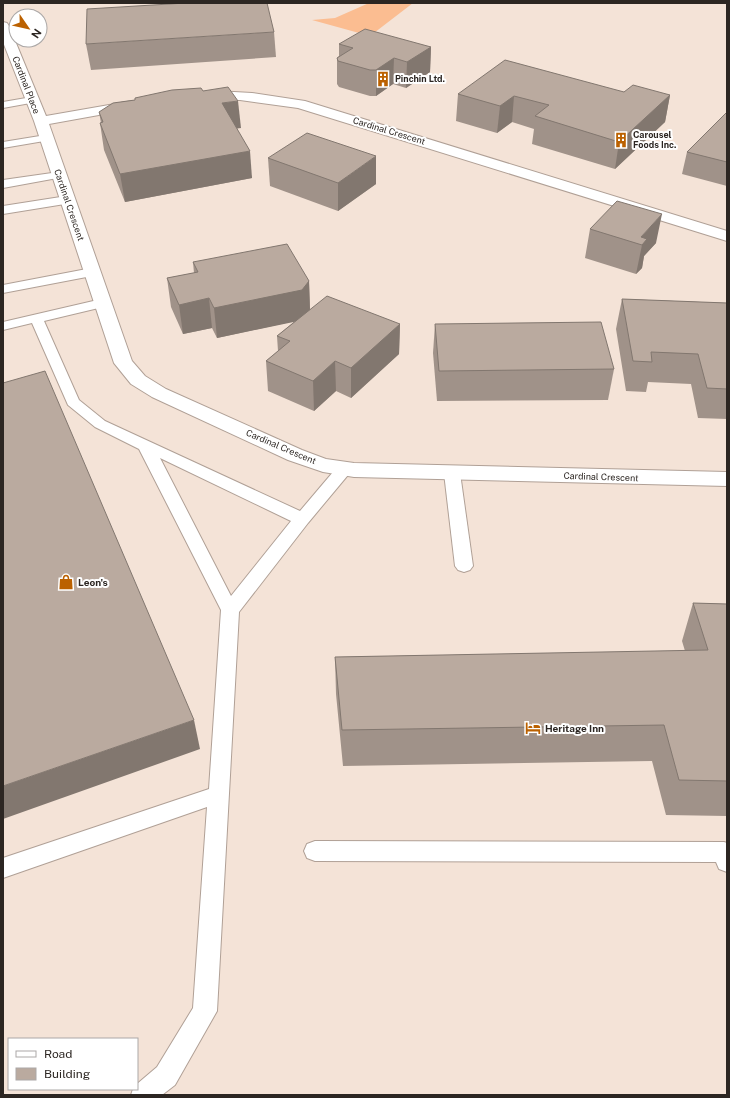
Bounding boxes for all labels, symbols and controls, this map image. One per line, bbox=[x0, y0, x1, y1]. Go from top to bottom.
north arrow bbox=[8, 8, 48, 48]
text: N bbox=[29, 27, 44, 41]
street label: Cardinal Place bbox=[10, 55, 42, 115]
building icon: Pinchin Ltd. bbox=[374, 70, 392, 88]
place label: Pinchin Ltd. bbox=[395, 73, 445, 84]
street label: Cardinal Crescent bbox=[352, 114, 427, 147]
place label: Carousel Foods Inc. bbox=[633, 129, 676, 150]
building icon: Carousel Foods Inc. bbox=[612, 131, 630, 149]
street label: Cardinal Crescent bbox=[52, 168, 87, 243]
street label: Cardinal Crescent bbox=[244, 427, 318, 466]
street label: Cardinal Crescent bbox=[563, 470, 639, 483]
shop icon: Leon's bbox=[57, 573, 75, 591]
place label: Leon's bbox=[78, 576, 108, 588]
hotel icon: Heritage Inn bbox=[524, 719, 542, 737]
place label: Heritage Inn bbox=[545, 722, 604, 734]
legend bbox=[8, 1038, 138, 1090]
text: Road bbox=[44, 1047, 72, 1061]
text: Building bbox=[44, 1067, 90, 1081]

